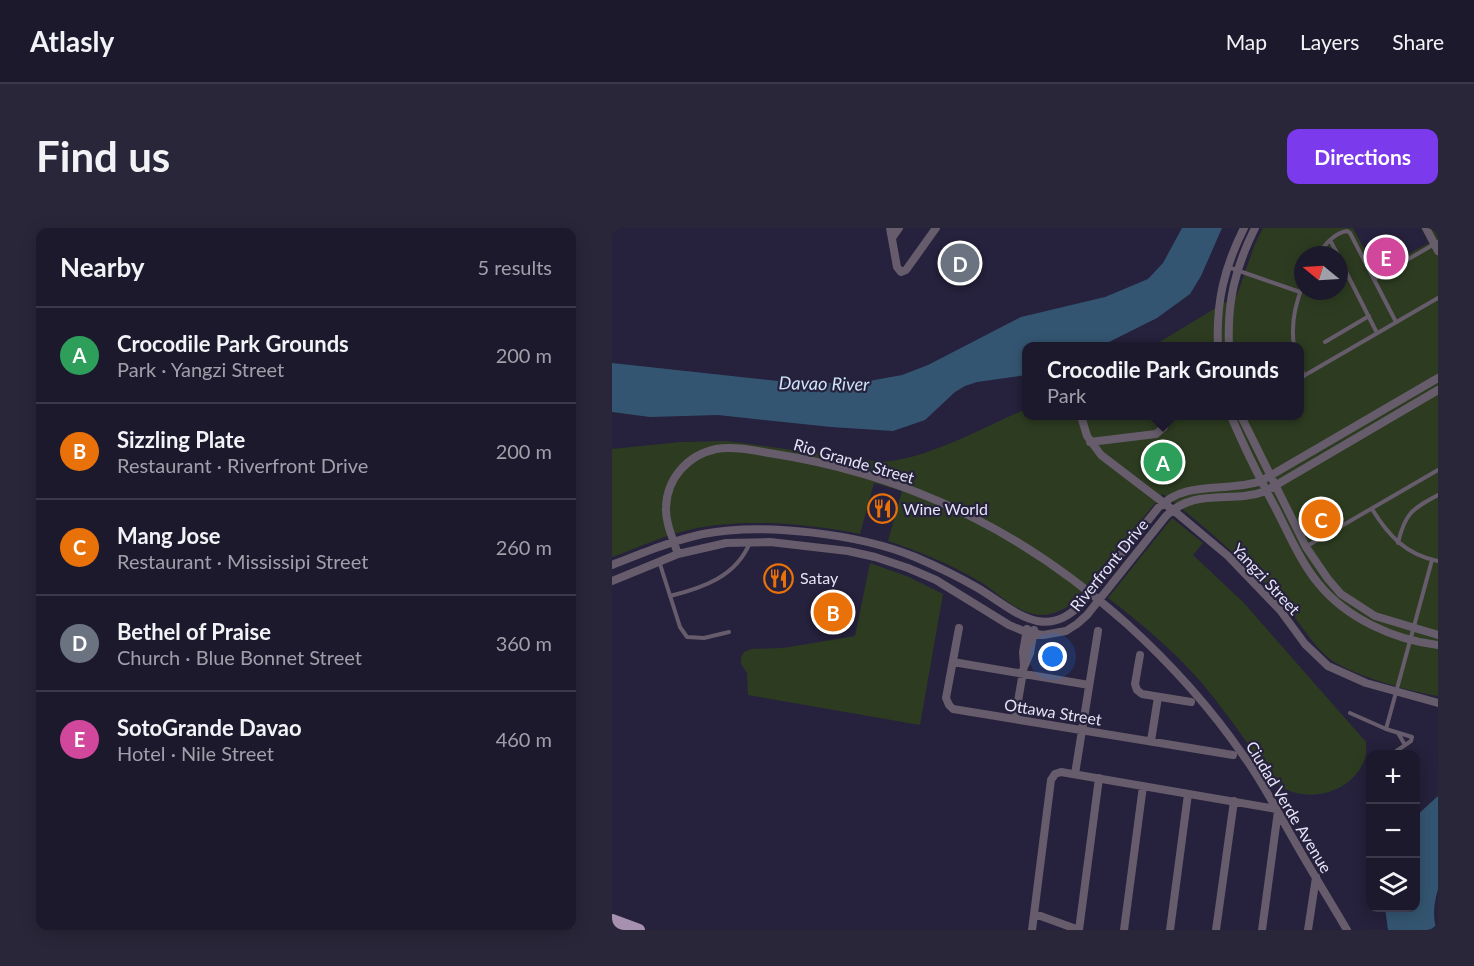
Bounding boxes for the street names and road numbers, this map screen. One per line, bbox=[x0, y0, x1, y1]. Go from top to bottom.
street label: Rio Grande Street bbox=[792, 434, 917, 487]
street label: Riverfront Drive bbox=[1066, 515, 1152, 615]
street label: Yangzi Street bbox=[1228, 539, 1304, 618]
street label: Ottawa Street bbox=[1003, 694, 1103, 729]
street label: Ciudad Verde Avenue bbox=[1243, 737, 1336, 876]

